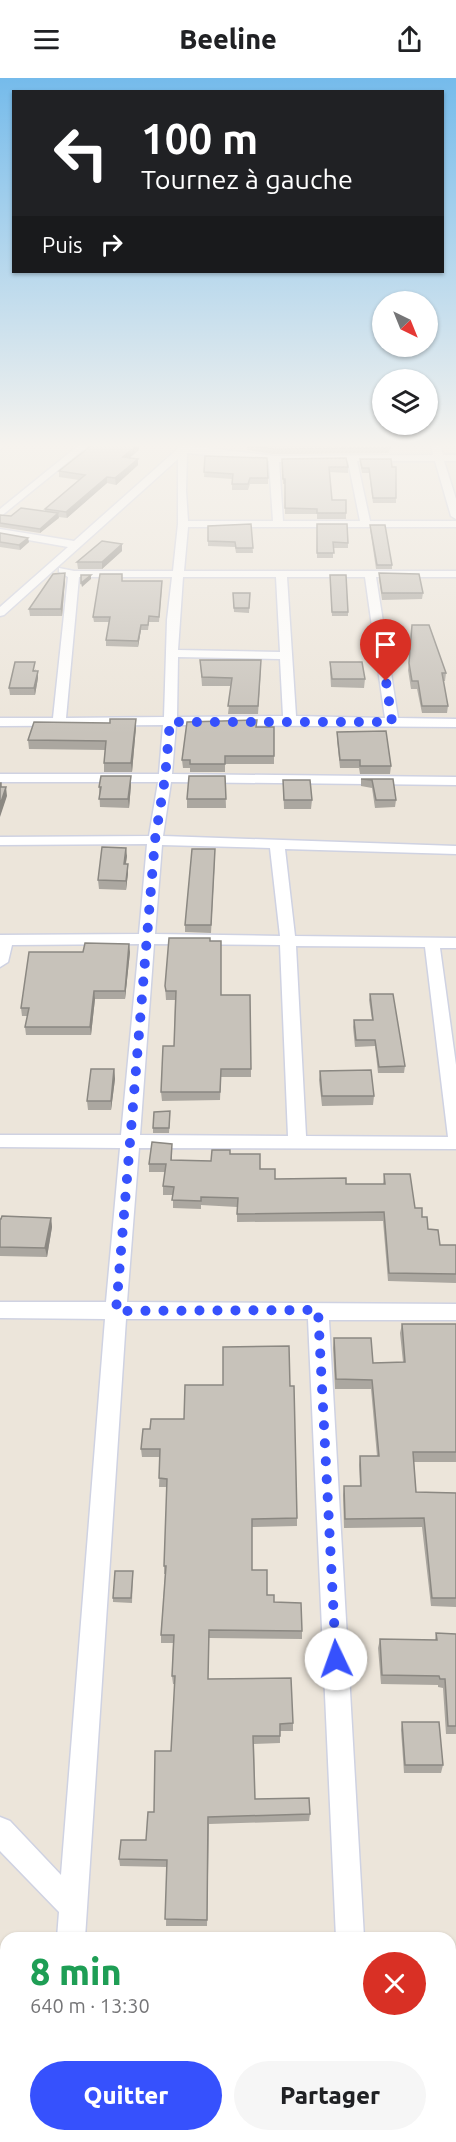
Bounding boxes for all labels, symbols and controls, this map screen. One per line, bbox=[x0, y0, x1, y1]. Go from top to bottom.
icon: menu bbox=[30, 23, 63, 56]
icon: share bbox=[393, 23, 426, 56]
text: Beeline bbox=[179, 24, 277, 54]
icon: left bbox=[42, 114, 120, 192]
text: 100 m bbox=[141, 115, 258, 162]
text: Tournez à gauche bbox=[141, 164, 353, 194]
icon: right bbox=[95, 228, 128, 261]
text: Puis bbox=[42, 232, 83, 257]
north arrow bbox=[372, 291, 438, 357]
map controls bbox=[372, 291, 438, 435]
button: layers bbox=[372, 369, 438, 435]
pin bbox=[360, 619, 411, 681]
icon: arrive bbox=[369, 628, 402, 661]
position arrow bbox=[304, 1627, 368, 1691]
text: 8 min bbox=[30, 1951, 122, 1992]
button: close bbox=[363, 1952, 426, 2015]
text: 640 m · 13:30 bbox=[30, 1994, 150, 2017]
button: Quitter bbox=[30, 2061, 222, 2130]
button: Partager bbox=[234, 2061, 426, 2130]

